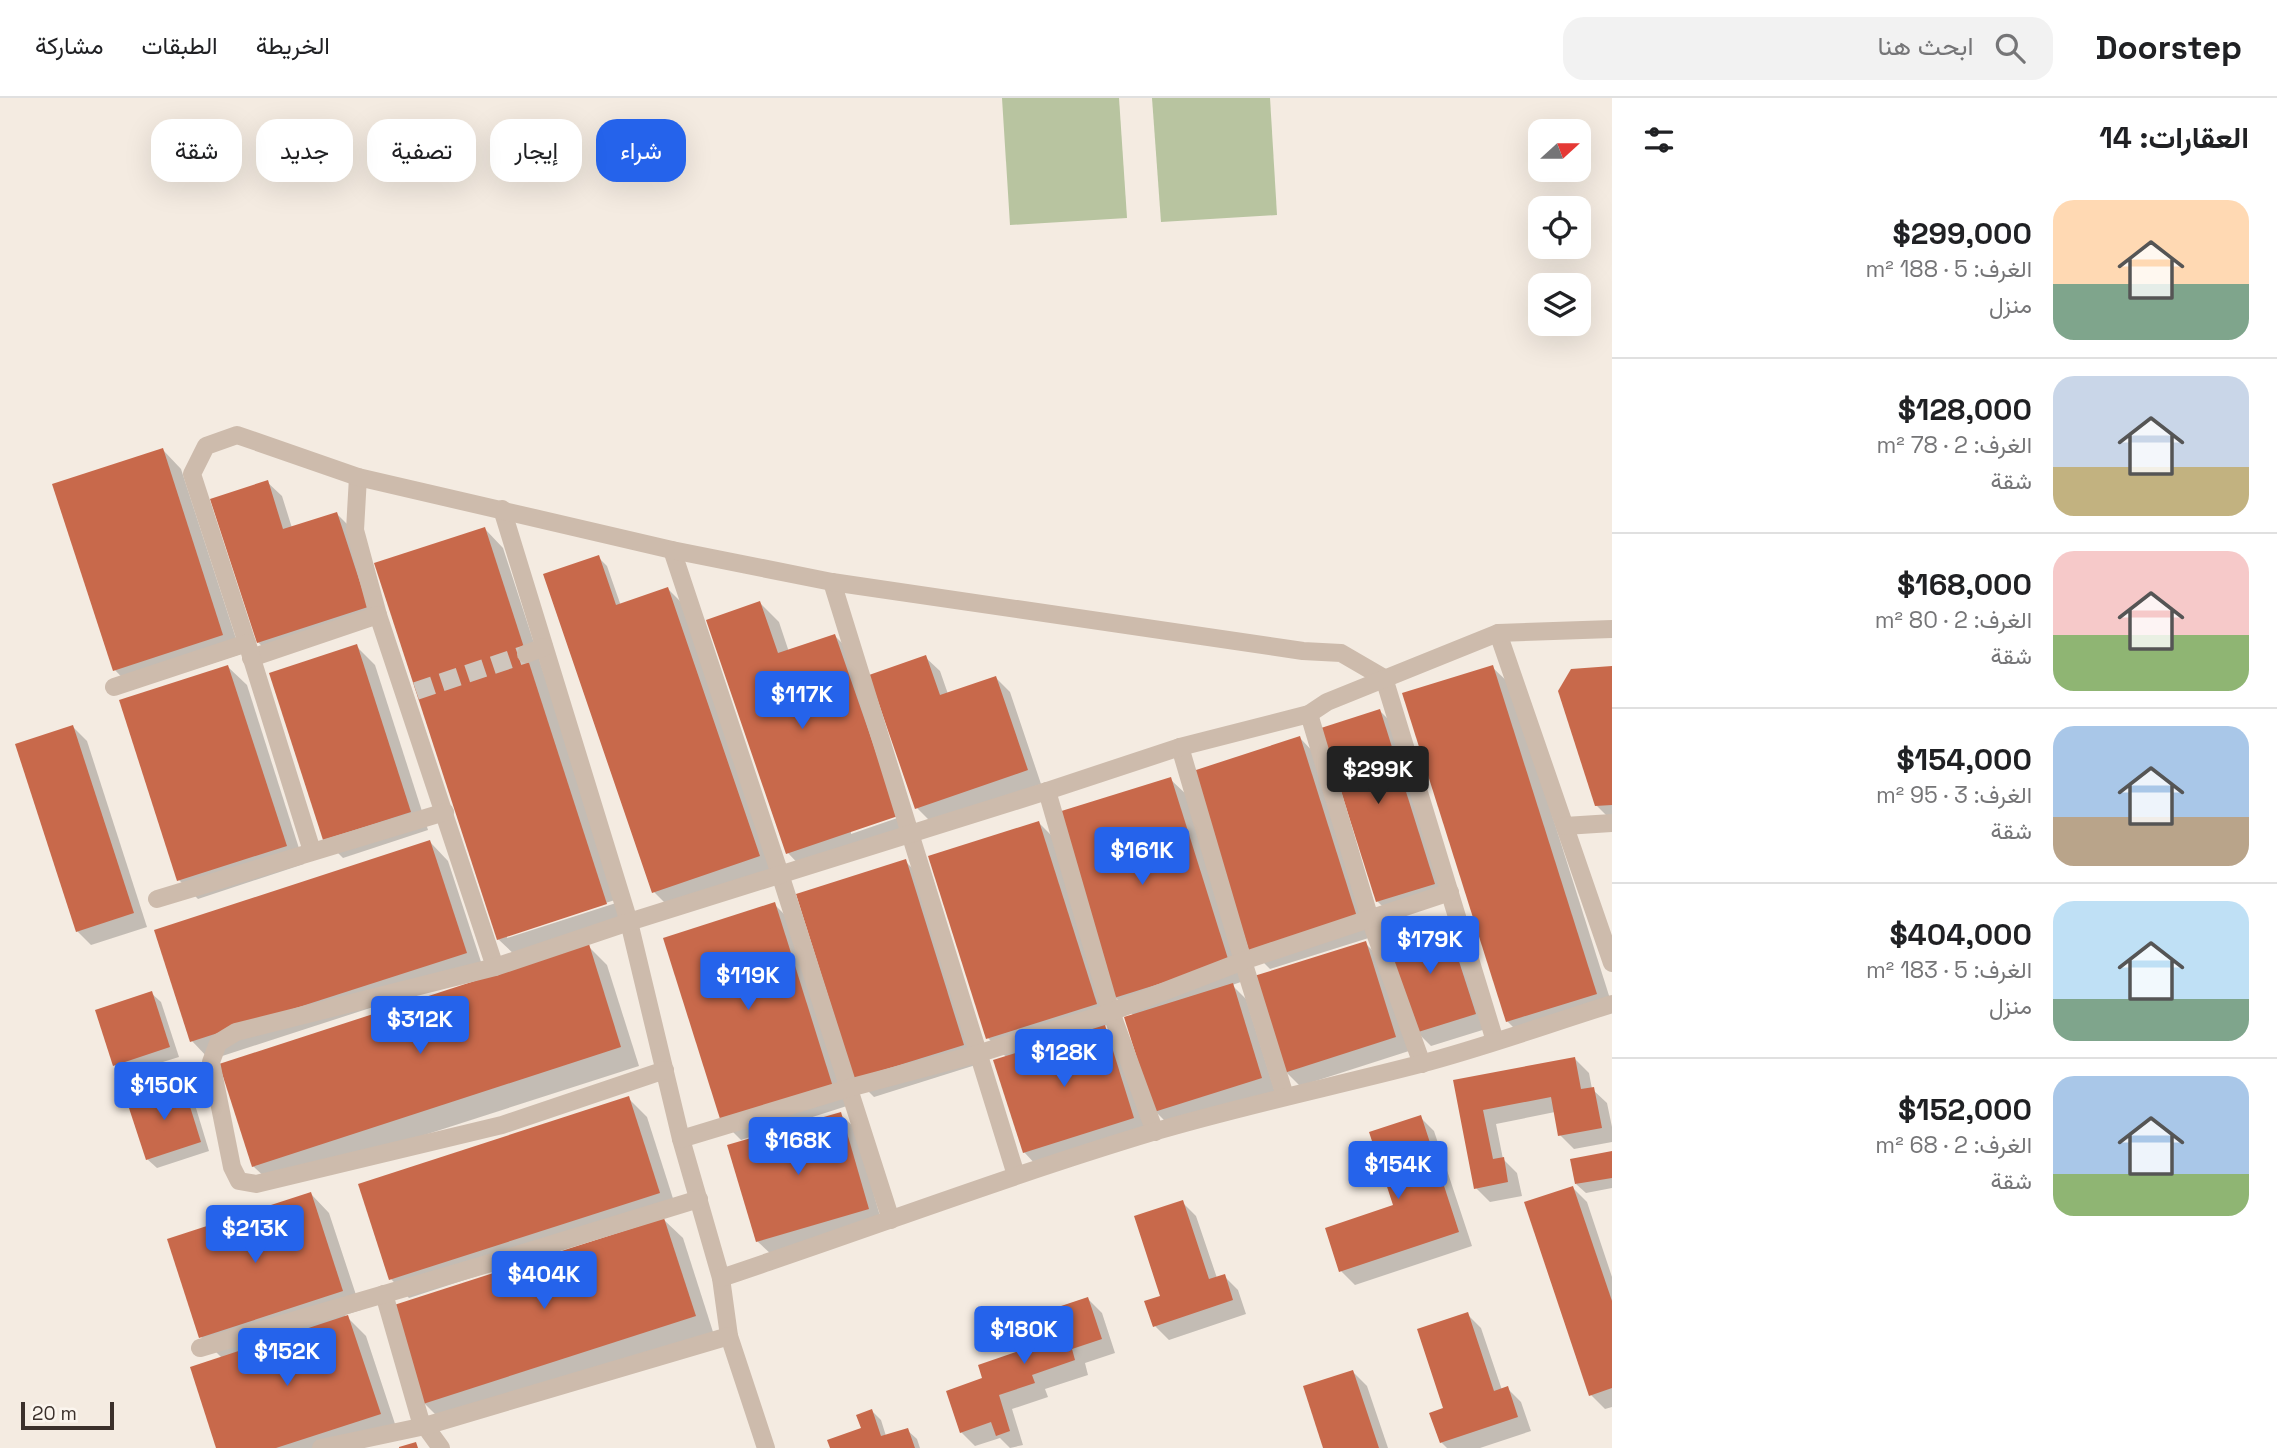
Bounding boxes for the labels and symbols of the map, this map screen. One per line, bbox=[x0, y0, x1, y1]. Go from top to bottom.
north arrow bbox=[1528, 119, 1591, 182]
pin: $117K bbox=[753, 672, 851, 731]
pin: $299K bbox=[1329, 746, 1427, 806]
pin: $161K bbox=[1093, 828, 1191, 887]
pin: $179K bbox=[1381, 916, 1479, 976]
pin: $119K bbox=[699, 953, 797, 1012]
pin: $312K bbox=[371, 996, 469, 1056]
pin: $128K bbox=[1015, 1030, 1113, 1089]
pin: $150K bbox=[115, 1062, 213, 1122]
pin: $168K bbox=[749, 1118, 847, 1177]
pin: $154K bbox=[1349, 1142, 1447, 1201]
pin: $213K bbox=[206, 1206, 304, 1265]
pin: $404K bbox=[495, 1252, 593, 1311]
pin: $180K bbox=[975, 1306, 1073, 1366]
pin: $152K bbox=[238, 1328, 336, 1388]
scale bar bbox=[21, 1399, 114, 1431]

